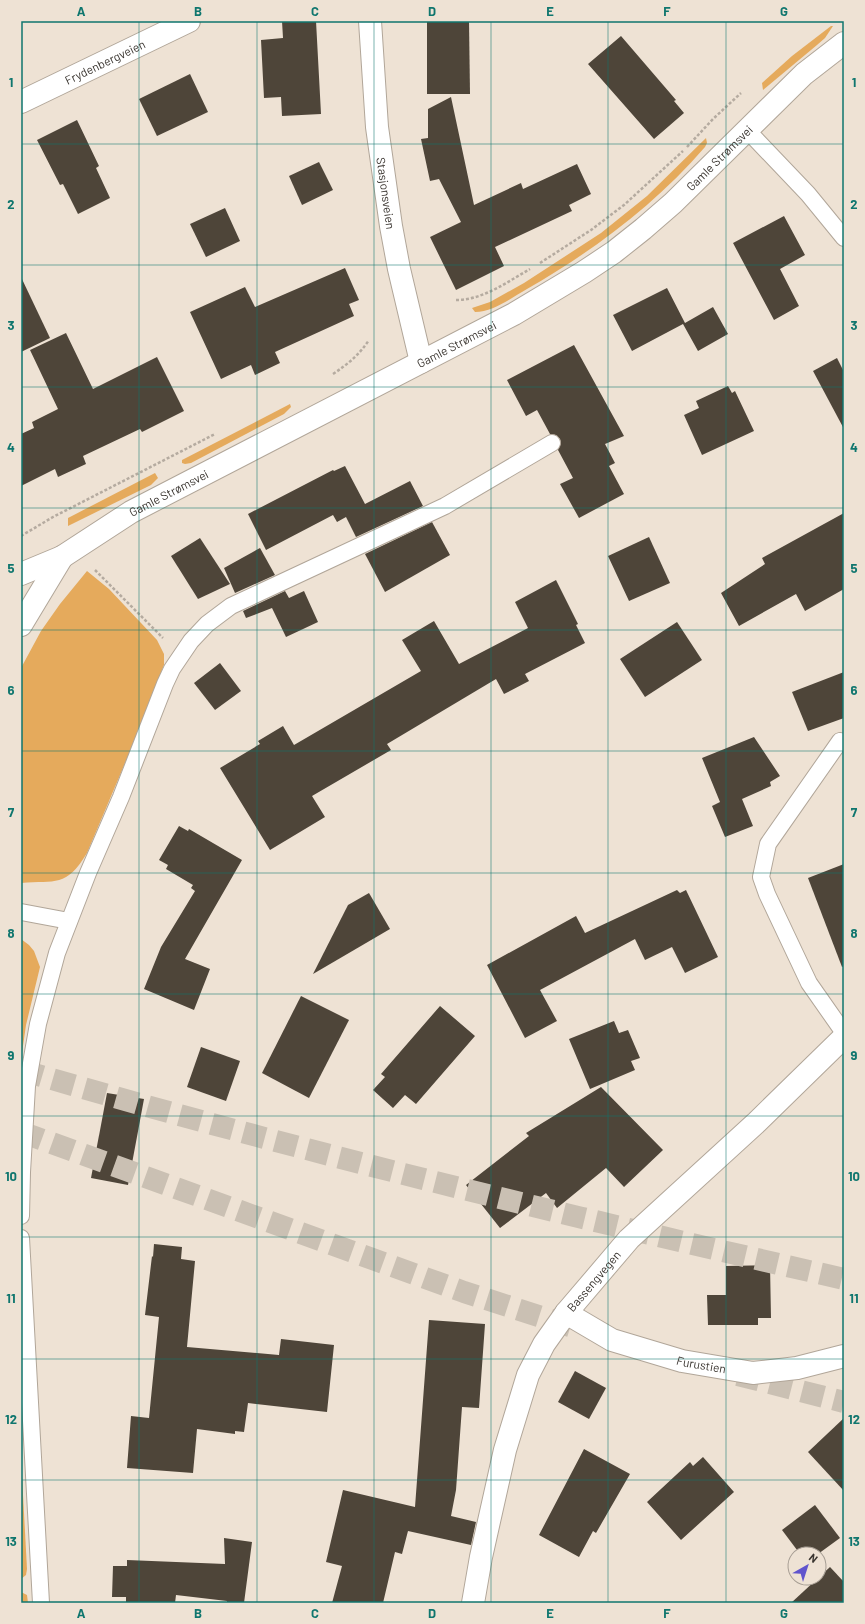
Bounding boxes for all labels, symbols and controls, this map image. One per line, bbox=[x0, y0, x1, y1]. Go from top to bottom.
text: A bbox=[77, 3, 86, 19]
text: B bbox=[194, 3, 202, 19]
text: C bbox=[311, 3, 319, 19]
text: D bbox=[428, 3, 436, 19]
text: E bbox=[546, 3, 554, 19]
text: F bbox=[663, 3, 671, 19]
text: G bbox=[780, 3, 788, 19]
street label: Frydenbergveien bbox=[62, 36, 147, 87]
text: 1 bbox=[9, 74, 13, 90]
text: 1 bbox=[852, 74, 856, 90]
street label: Gamle Strømsvei bbox=[683, 122, 755, 193]
street label: Stasjonsveien bbox=[374, 156, 398, 230]
text: 2 bbox=[7, 196, 15, 212]
text: 2 bbox=[850, 196, 858, 212]
text: 3 bbox=[7, 317, 15, 333]
text: 3 bbox=[850, 317, 858, 333]
street label: Gamle Strømsvei bbox=[414, 318, 498, 370]
text: 4 bbox=[7, 439, 15, 455]
text: 4 bbox=[850, 439, 858, 455]
street label: Gamle Strømsvei bbox=[127, 466, 211, 519]
text: 5 bbox=[7, 560, 15, 576]
text: 5 bbox=[850, 560, 858, 576]
text: 6 bbox=[8, 682, 15, 698]
text: 6 bbox=[851, 682, 858, 698]
text: 7 bbox=[8, 804, 15, 820]
text: 7 bbox=[851, 804, 858, 820]
text: 8 bbox=[7, 925, 15, 941]
text: 8 bbox=[850, 925, 858, 941]
text: 9 bbox=[8, 1047, 15, 1063]
text: 9 bbox=[851, 1047, 858, 1063]
text: 10 bbox=[5, 1168, 17, 1184]
text: 10 bbox=[848, 1168, 860, 1184]
street label: Bassengvegen bbox=[564, 1248, 623, 1314]
text: 11 bbox=[6, 1290, 16, 1306]
text: 11 bbox=[849, 1290, 859, 1306]
street label: Furustien bbox=[675, 1353, 727, 1375]
text: 12 bbox=[5, 1411, 17, 1427]
text: 12 bbox=[848, 1411, 860, 1427]
text: 13 bbox=[5, 1533, 17, 1549]
text: 13 bbox=[848, 1533, 860, 1549]
north arrow bbox=[787, 1546, 827, 1586]
text: N bbox=[807, 1550, 821, 1565]
text: A bbox=[77, 1605, 86, 1621]
text: B bbox=[194, 1605, 202, 1621]
text: C bbox=[311, 1605, 319, 1621]
text: D bbox=[428, 1605, 436, 1621]
text: E bbox=[546, 1605, 554, 1621]
text: F bbox=[663, 1605, 671, 1621]
text: G bbox=[780, 1605, 788, 1621]

